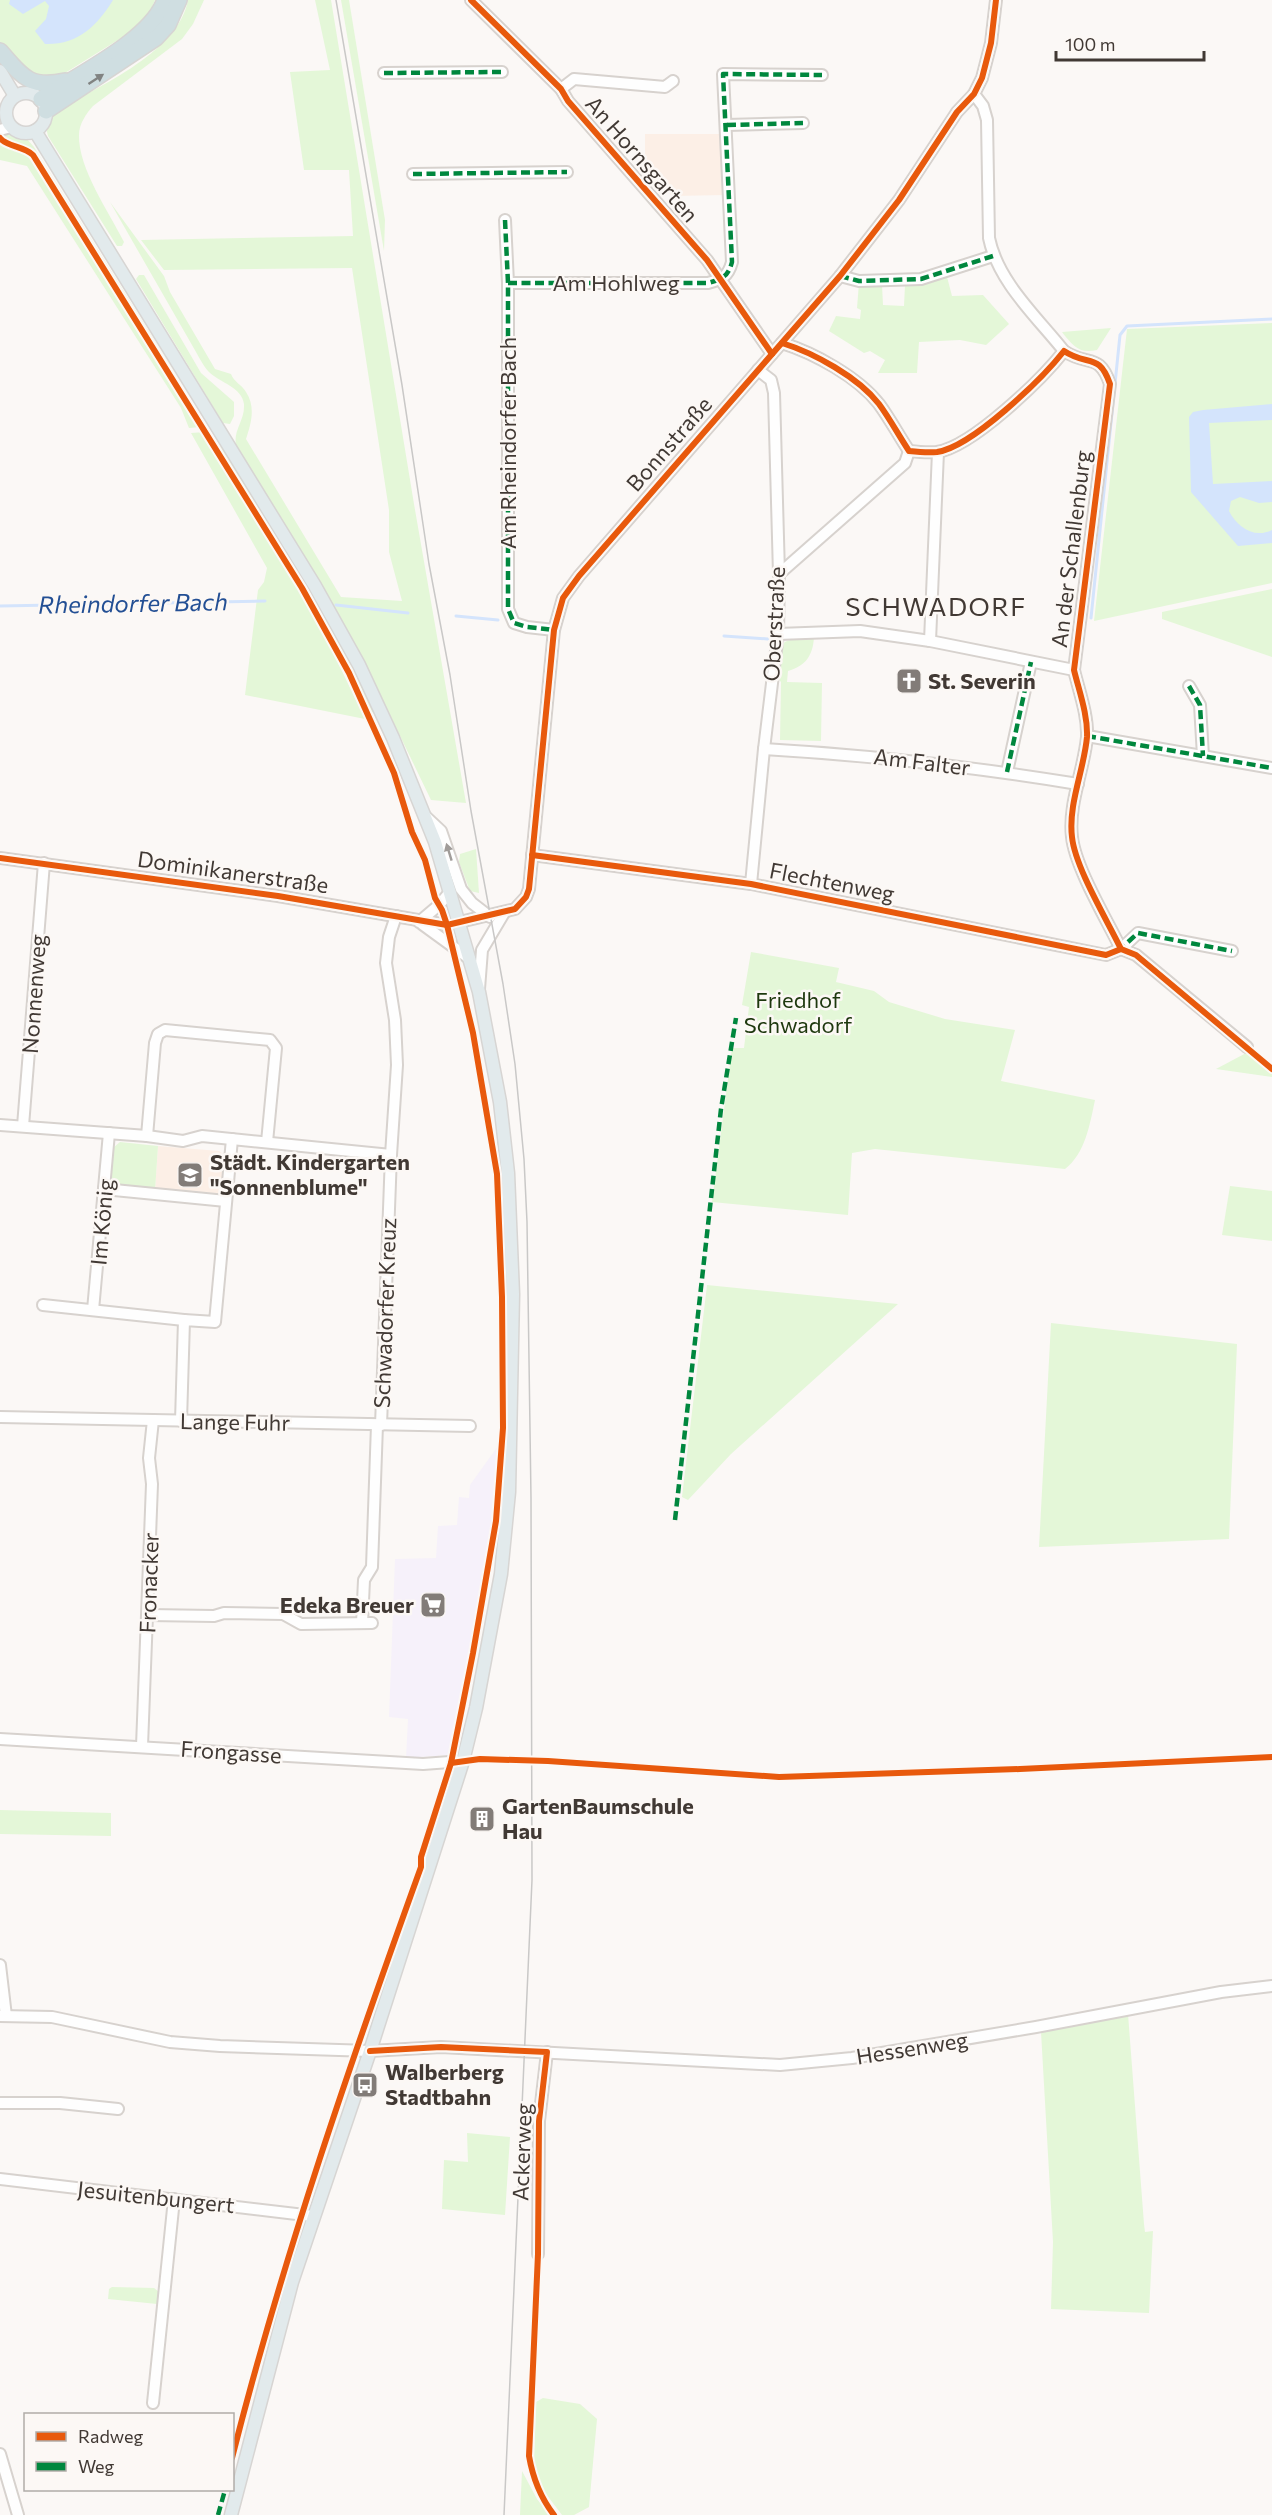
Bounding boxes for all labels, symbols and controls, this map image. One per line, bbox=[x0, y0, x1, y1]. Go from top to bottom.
scale bar bbox=[1056, 24, 1204, 62]
text: 100 m bbox=[1065, 33, 1115, 55]
one-way arrow bbox=[88, 74, 104, 85]
street label: An Hornsgarten bbox=[580, 90, 704, 227]
street label: Am Hohlweg bbox=[552, 269, 680, 296]
street label: Am Rheindorfer Bach bbox=[494, 337, 521, 549]
street label: Bonnstraße bbox=[620, 391, 717, 497]
street label: An der Schallenburg bbox=[1045, 449, 1096, 649]
street label: Oberstraße bbox=[757, 566, 790, 682]
water label: Rheindorfer Bach bbox=[38, 586, 228, 619]
district label: SCHWADORF bbox=[845, 590, 1027, 621]
church icon: St. Severin bbox=[894, 666, 924, 696]
place label: St. Severin bbox=[928, 667, 1036, 694]
street label: Am Falter bbox=[872, 742, 972, 781]
one-way arrow bbox=[444, 843, 453, 861]
street label: Dominikanerstraße bbox=[136, 845, 330, 898]
street label: Flechtenweg bbox=[767, 856, 897, 907]
street label: Nonnenweg bbox=[16, 933, 51, 1055]
park label: Friedhof Schwadorf bbox=[744, 986, 852, 1038]
place label: Städt. Kindergarten "Sonnenblume" bbox=[210, 1148, 410, 1200]
school or university icon: Städt. Kindergarten "Sonnenblume" bbox=[175, 1160, 205, 1190]
street label: Im König bbox=[84, 1177, 119, 1266]
street label: Schwadorfer Kreuz bbox=[368, 1217, 401, 1409]
street label: Lange Fuhr bbox=[180, 1407, 291, 1436]
street label: Fronacker bbox=[133, 1532, 164, 1634]
supermarket icon: Edeka Breuer bbox=[418, 1590, 448, 1620]
place label: Edeka Breuer bbox=[280, 1591, 414, 1618]
street label: Frongasse bbox=[180, 1734, 283, 1769]
place label: GartenBaumschule Hau bbox=[502, 1792, 694, 1844]
building icon: GartenBaumschule Hau bbox=[467, 1804, 497, 1834]
street label: Hessenweg bbox=[854, 2025, 970, 2070]
place label: Walberberg Stadtbahn bbox=[385, 2058, 504, 2110]
bus stop icon: Walberberg Stadtbahn bbox=[350, 2070, 380, 2100]
street label: Ackerweg bbox=[506, 2102, 537, 2201]
street label: Jesuitenbungert bbox=[76, 2175, 236, 2218]
legend bbox=[24, 2413, 234, 2491]
text: Radweg bbox=[78, 2425, 143, 2447]
text: Weg bbox=[78, 2455, 115, 2477]

